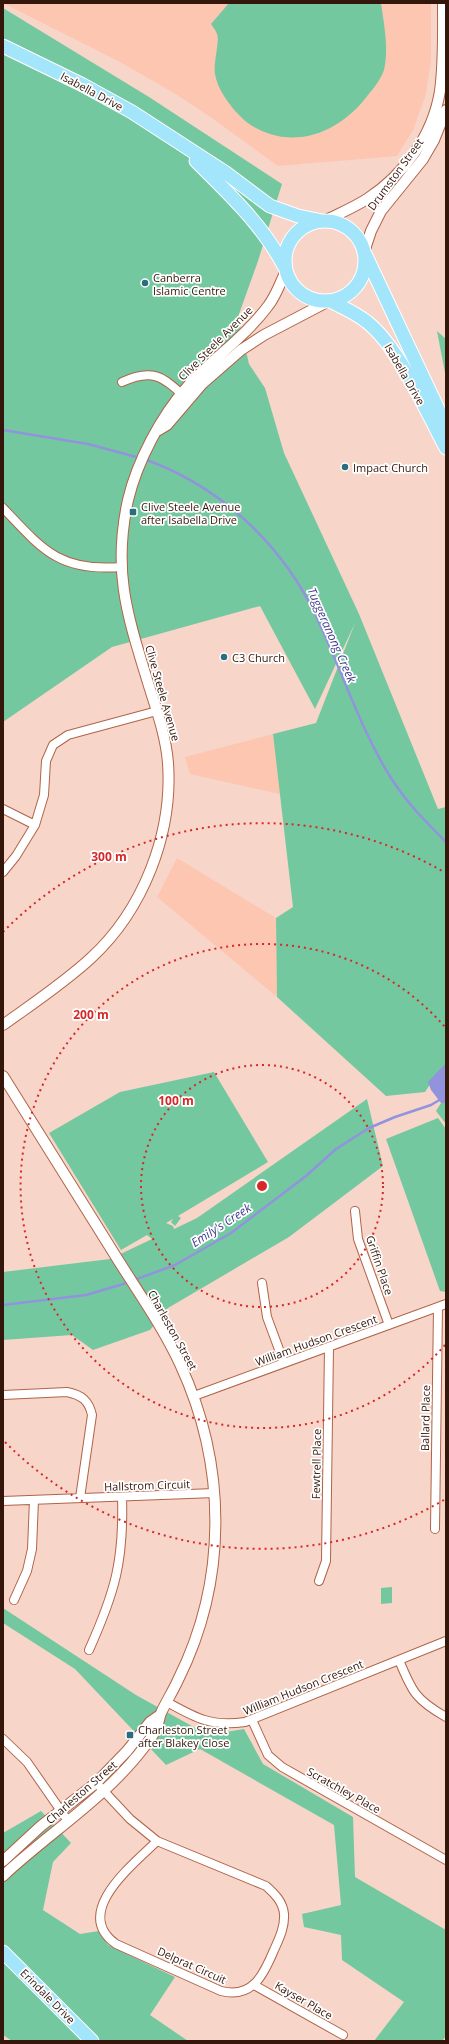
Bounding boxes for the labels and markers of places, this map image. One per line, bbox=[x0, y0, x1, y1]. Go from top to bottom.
place label: Canberra Islamic Centre bbox=[153, 270, 226, 298]
marker: Canberra Islamic Centre bbox=[140, 278, 150, 288]
place label: Impact Church bbox=[353, 460, 428, 475]
marker: Impact Church bbox=[340, 462, 350, 472]
place label: Clive Steele Avenue after Isabella Drive bbox=[141, 499, 240, 527]
marker: Clive Steele Avenue after Isabella Drive bbox=[128, 507, 138, 517]
place label: C3 Church bbox=[232, 650, 285, 665]
marker: C3 Church bbox=[219, 652, 229, 662]
centre of rings bbox=[255, 1179, 269, 1193]
place label: Charleston Street after Blakey Close bbox=[138, 1722, 229, 1750]
marker: Charleston Street after Blakey Close bbox=[125, 1730, 135, 1740]

